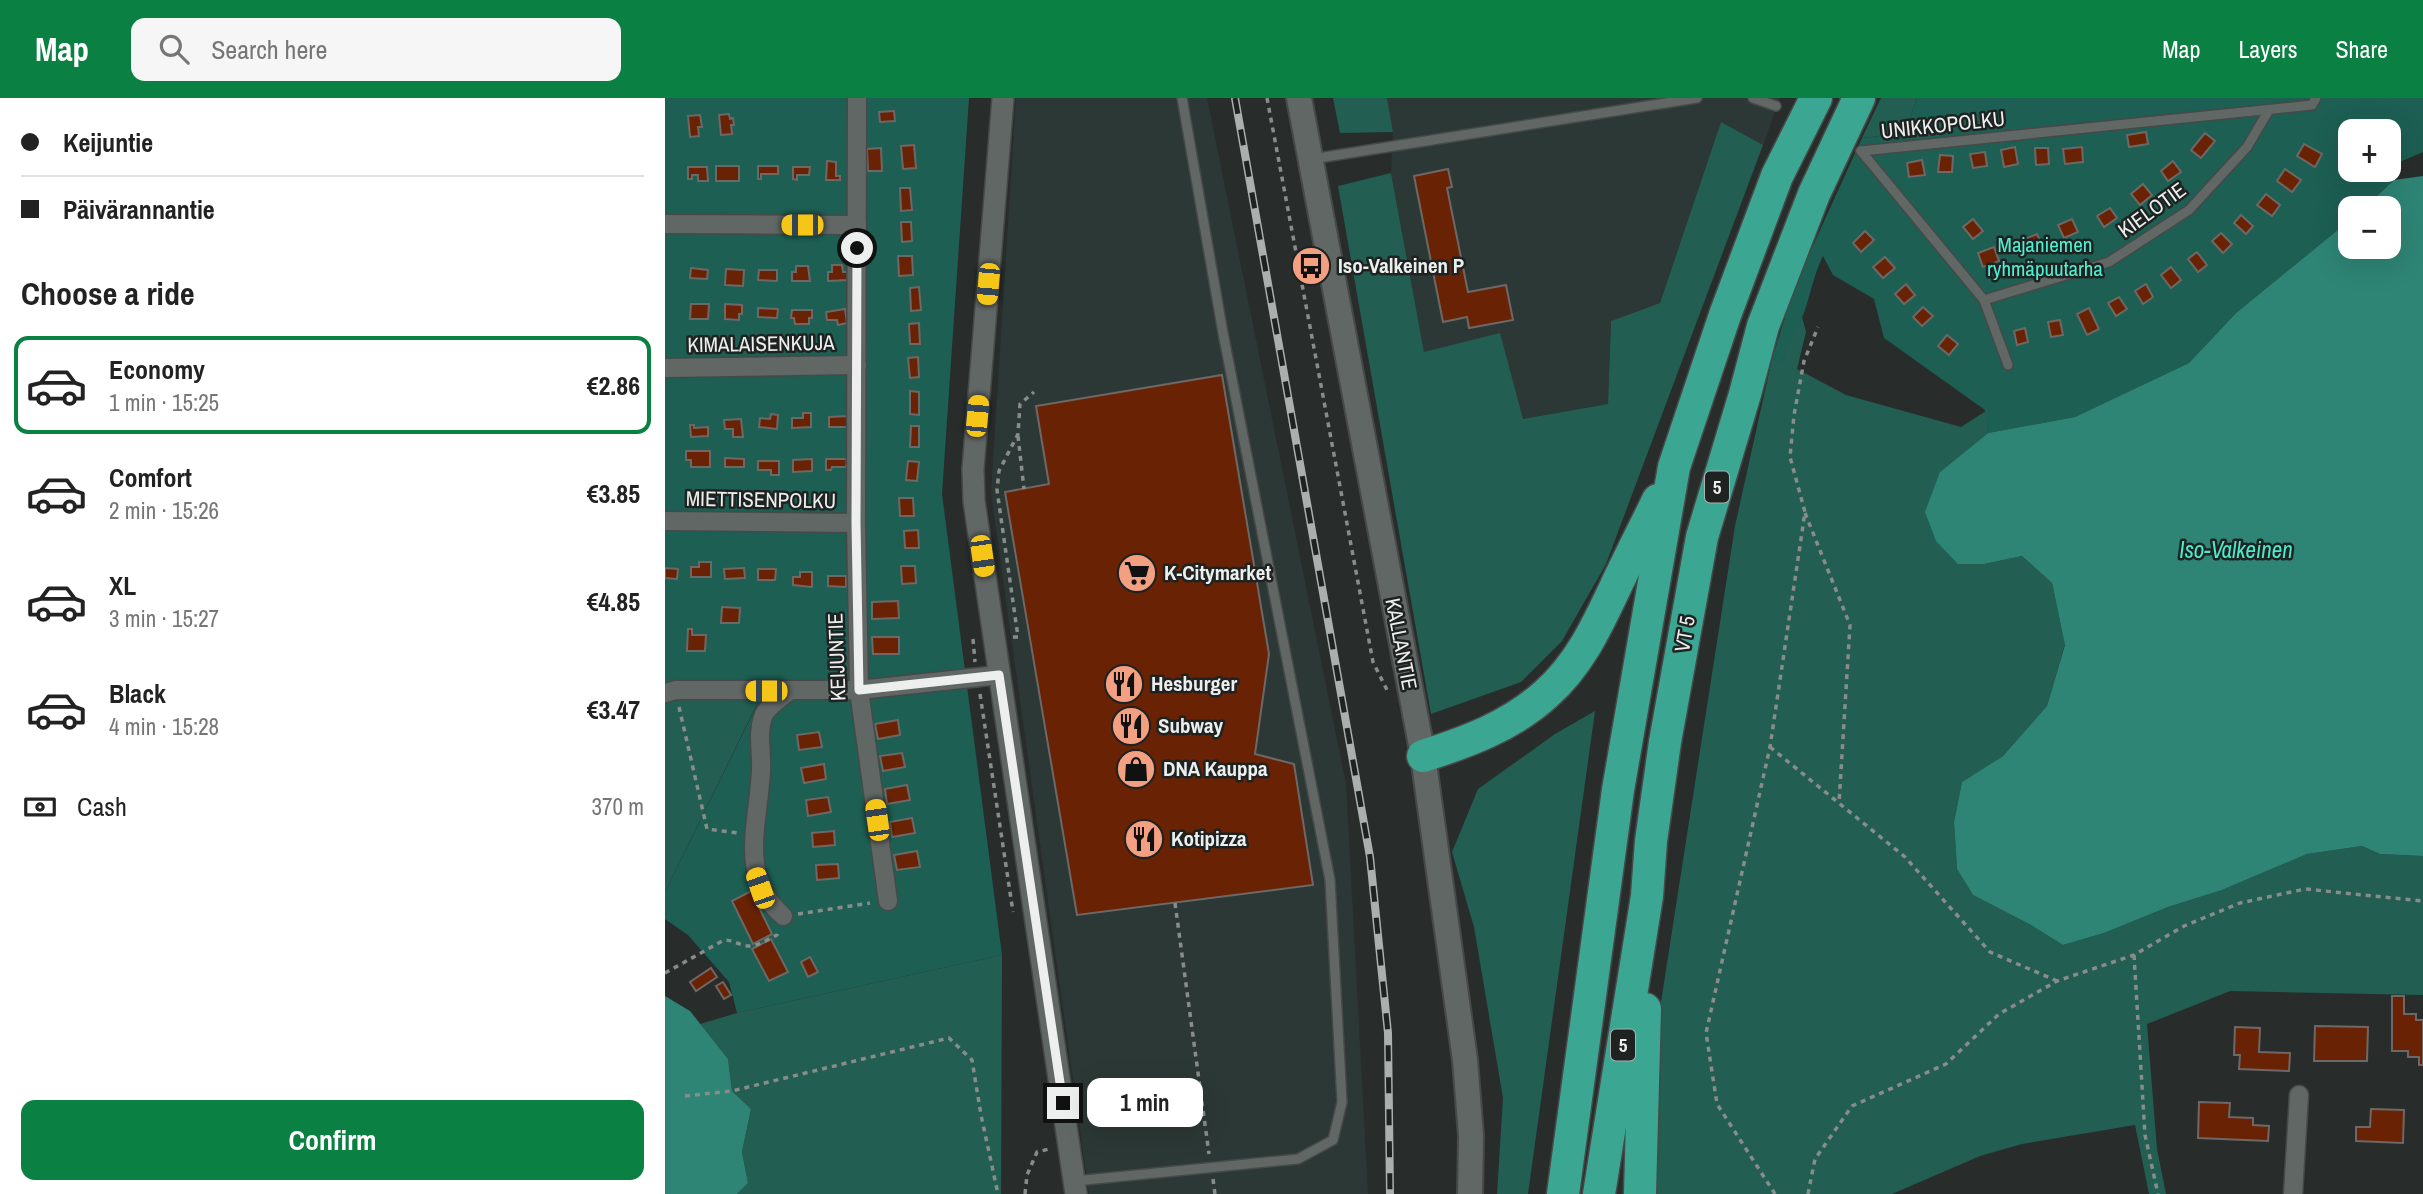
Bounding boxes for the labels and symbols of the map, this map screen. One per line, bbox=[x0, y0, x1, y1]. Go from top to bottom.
street label: UNIKKOPOLKU bbox=[1880, 104, 2006, 145]
street label: KIELOTIE bbox=[2112, 175, 2192, 244]
car bbox=[782, 215, 824, 236]
park label: Majaniemen ryhmäpuutarha bbox=[1987, 230, 2103, 283]
route start bbox=[841, 232, 873, 264]
bus stop icon: Iso-Valkeinen P bbox=[1290, 245, 1332, 287]
place label: Iso-Valkeinen P bbox=[1338, 251, 1464, 280]
car bbox=[976, 262, 1001, 306]
street label: KIMALAISENKUJA bbox=[687, 328, 835, 359]
car bbox=[965, 394, 990, 438]
road number: 5 bbox=[1705, 472, 1729, 502]
street label: MIETTISENPOLKU bbox=[686, 484, 836, 515]
car bbox=[969, 534, 996, 578]
water label: Iso-Valkeinen bbox=[2179, 534, 2293, 565]
supermarket icon: K-Citymarket bbox=[1116, 552, 1158, 594]
place label: K-Citymarket bbox=[1164, 558, 1271, 587]
street label: KALLANTIE bbox=[1378, 596, 1425, 692]
street label: KEIJUNTIE bbox=[820, 613, 853, 702]
street label: VT 5 bbox=[1667, 614, 1702, 654]
restaurant icon: Hesburger bbox=[1103, 663, 1145, 705]
place label: Hesburger bbox=[1151, 669, 1237, 698]
car bbox=[746, 681, 788, 702]
restaurant icon: Subway bbox=[1110, 705, 1152, 747]
place label: Subway bbox=[1158, 711, 1224, 740]
shop icon: DNA Kauppa bbox=[1115, 748, 1157, 790]
place label: DNA Kauppa bbox=[1163, 754, 1268, 783]
car bbox=[864, 798, 891, 842]
restaurant icon: Kotipizza bbox=[1123, 818, 1165, 860]
place label: Kotipizza bbox=[1171, 824, 1247, 853]
car bbox=[744, 865, 777, 911]
road number: 5 bbox=[1611, 1029, 1635, 1060]
callout: 1 min bbox=[1087, 1079, 1203, 1128]
route end bbox=[1047, 1087, 1079, 1119]

